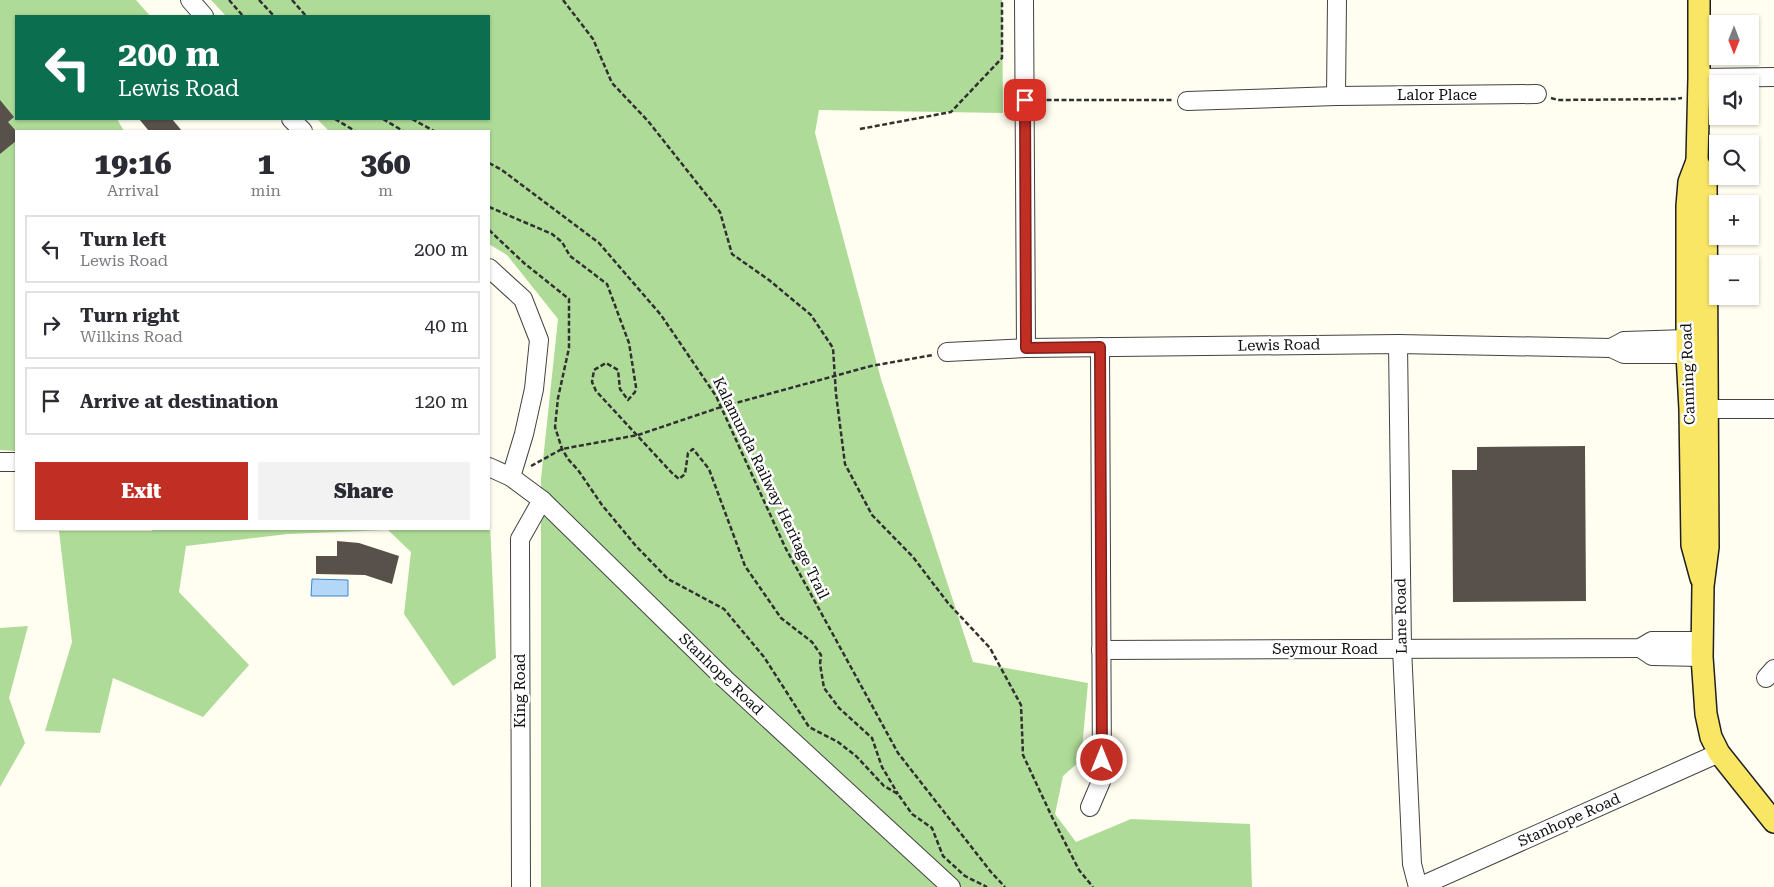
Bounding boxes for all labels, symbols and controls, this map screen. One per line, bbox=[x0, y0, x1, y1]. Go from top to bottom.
north arrow bbox=[1709, 15, 1759, 65]
map controls bbox=[1709, 15, 1759, 305]
text: 200 m bbox=[118, 34, 219, 75]
icon: left bbox=[35, 35, 100, 100]
button: sound bbox=[1709, 75, 1759, 125]
text: Lewis Road bbox=[118, 76, 239, 101]
pin bbox=[1004, 79, 1046, 121]
icon: arrive bbox=[1011, 86, 1039, 114]
street label: Lalor Place bbox=[1397, 86, 1477, 104]
button: search bbox=[1709, 135, 1759, 185]
text: 19:16 bbox=[94, 146, 172, 181]
text: 1 bbox=[257, 146, 274, 181]
text: 360 bbox=[360, 146, 411, 181]
text: Arrival bbox=[107, 181, 159, 200]
text: min bbox=[251, 181, 281, 200]
text: m bbox=[378, 181, 393, 200]
button: + bbox=[1709, 195, 1759, 245]
text: Turn left bbox=[80, 228, 166, 251]
icon: left bbox=[37, 235, 65, 263]
text: 200 m bbox=[414, 238, 468, 261]
text: Lewis Road bbox=[80, 251, 168, 270]
button: − bbox=[1709, 255, 1759, 305]
text: Turn right bbox=[80, 304, 180, 327]
icon: right bbox=[37, 311, 65, 339]
text: 40 m bbox=[425, 314, 468, 337]
street label: Canning Road bbox=[1677, 322, 1699, 425]
text: Wilkins Road bbox=[80, 327, 183, 346]
street label: Lewis Road bbox=[1238, 335, 1321, 355]
street label: Kalamunda Railway Heritage Trail bbox=[709, 374, 833, 602]
icon: arrive bbox=[37, 387, 65, 415]
text: Arrive at destination bbox=[80, 390, 278, 413]
text: 120 m bbox=[414, 390, 468, 413]
button: Exit bbox=[35, 462, 248, 520]
button: Share bbox=[258, 462, 470, 520]
street label: Lane Road bbox=[1391, 577, 1411, 654]
street label: Stanhope Road bbox=[675, 629, 767, 719]
street label: Seymour Road bbox=[1272, 640, 1378, 658]
street label: King Road bbox=[511, 653, 529, 728]
position arrow bbox=[1075, 733, 1127, 785]
street label: Stanhope Road bbox=[1515, 789, 1623, 851]

